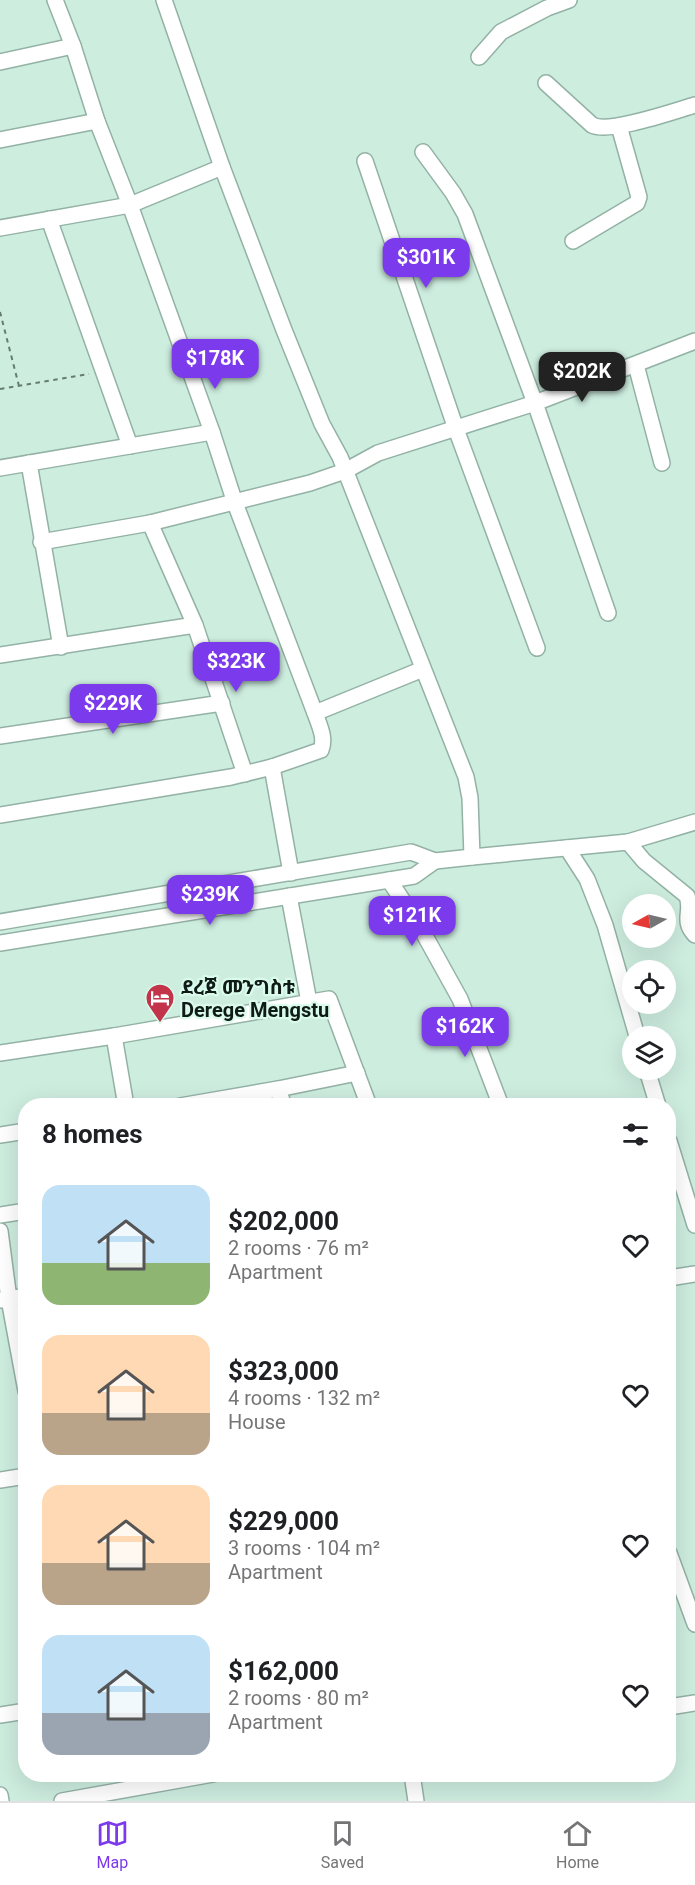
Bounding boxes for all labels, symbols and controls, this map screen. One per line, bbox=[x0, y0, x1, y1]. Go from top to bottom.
pin: $301K bbox=[384, 238, 468, 289]
text: $301K bbox=[397, 245, 455, 269]
pin: $178K bbox=[173, 339, 257, 390]
text: $178K bbox=[186, 346, 244, 370]
pin: $202K bbox=[540, 352, 624, 403]
text: $202K bbox=[553, 359, 611, 383]
pin: $323K bbox=[194, 642, 278, 693]
text: $323K bbox=[207, 649, 265, 673]
pin: $229K bbox=[71, 684, 155, 735]
text: $229K bbox=[84, 691, 142, 715]
pin: $239K bbox=[168, 875, 252, 926]
text: $239K bbox=[181, 882, 239, 906]
north arrow bbox=[622, 894, 676, 948]
map controls bbox=[622, 894, 676, 1080]
pin: $121K bbox=[370, 896, 454, 947]
text: $121K bbox=[383, 903, 441, 927]
button: locate bbox=[622, 960, 676, 1014]
place label: ደረጀ መንግስቱ Derege Mengstu bbox=[181, 975, 329, 1022]
hotel icon: ደረጀ መንግስቱ Derege Mengstu bbox=[144, 982, 176, 1024]
pin: $162K bbox=[423, 1007, 507, 1058]
text: $162K bbox=[436, 1014, 494, 1038]
button: layers bbox=[622, 1026, 676, 1080]
icon: filters bbox=[619, 1118, 652, 1151]
text: 8 homes bbox=[42, 1119, 143, 1149]
text: $202,000 bbox=[228, 1206, 339, 1236]
icon: home bbox=[90, 1209, 162, 1281]
icon: heart bbox=[619, 1229, 652, 1262]
text: 2 rooms · 76 m² bbox=[228, 1236, 369, 1260]
text: Apartment bbox=[228, 1260, 323, 1284]
text: $323,000 bbox=[228, 1356, 339, 1386]
icon: home bbox=[90, 1359, 162, 1431]
icon: heart bbox=[619, 1379, 652, 1412]
text: 4 rooms · 132 m² bbox=[228, 1386, 380, 1410]
text: House bbox=[228, 1410, 286, 1434]
text: $229,000 bbox=[228, 1506, 339, 1536]
icon: home bbox=[90, 1509, 162, 1581]
icon: heart bbox=[619, 1529, 652, 1562]
text: 3 rooms · 104 m² bbox=[228, 1536, 380, 1560]
text: Apartment bbox=[228, 1560, 323, 1584]
text: $162,000 bbox=[228, 1656, 339, 1686]
icon: home bbox=[90, 1659, 162, 1731]
icon: heart bbox=[619, 1679, 652, 1712]
text: 2 rooms · 80 m² bbox=[228, 1686, 369, 1710]
text: Apartment bbox=[228, 1710, 323, 1734]
tab: Map bbox=[96, 1817, 129, 1872]
tab: Saved bbox=[321, 1817, 364, 1872]
tab: Home bbox=[556, 1817, 599, 1872]

